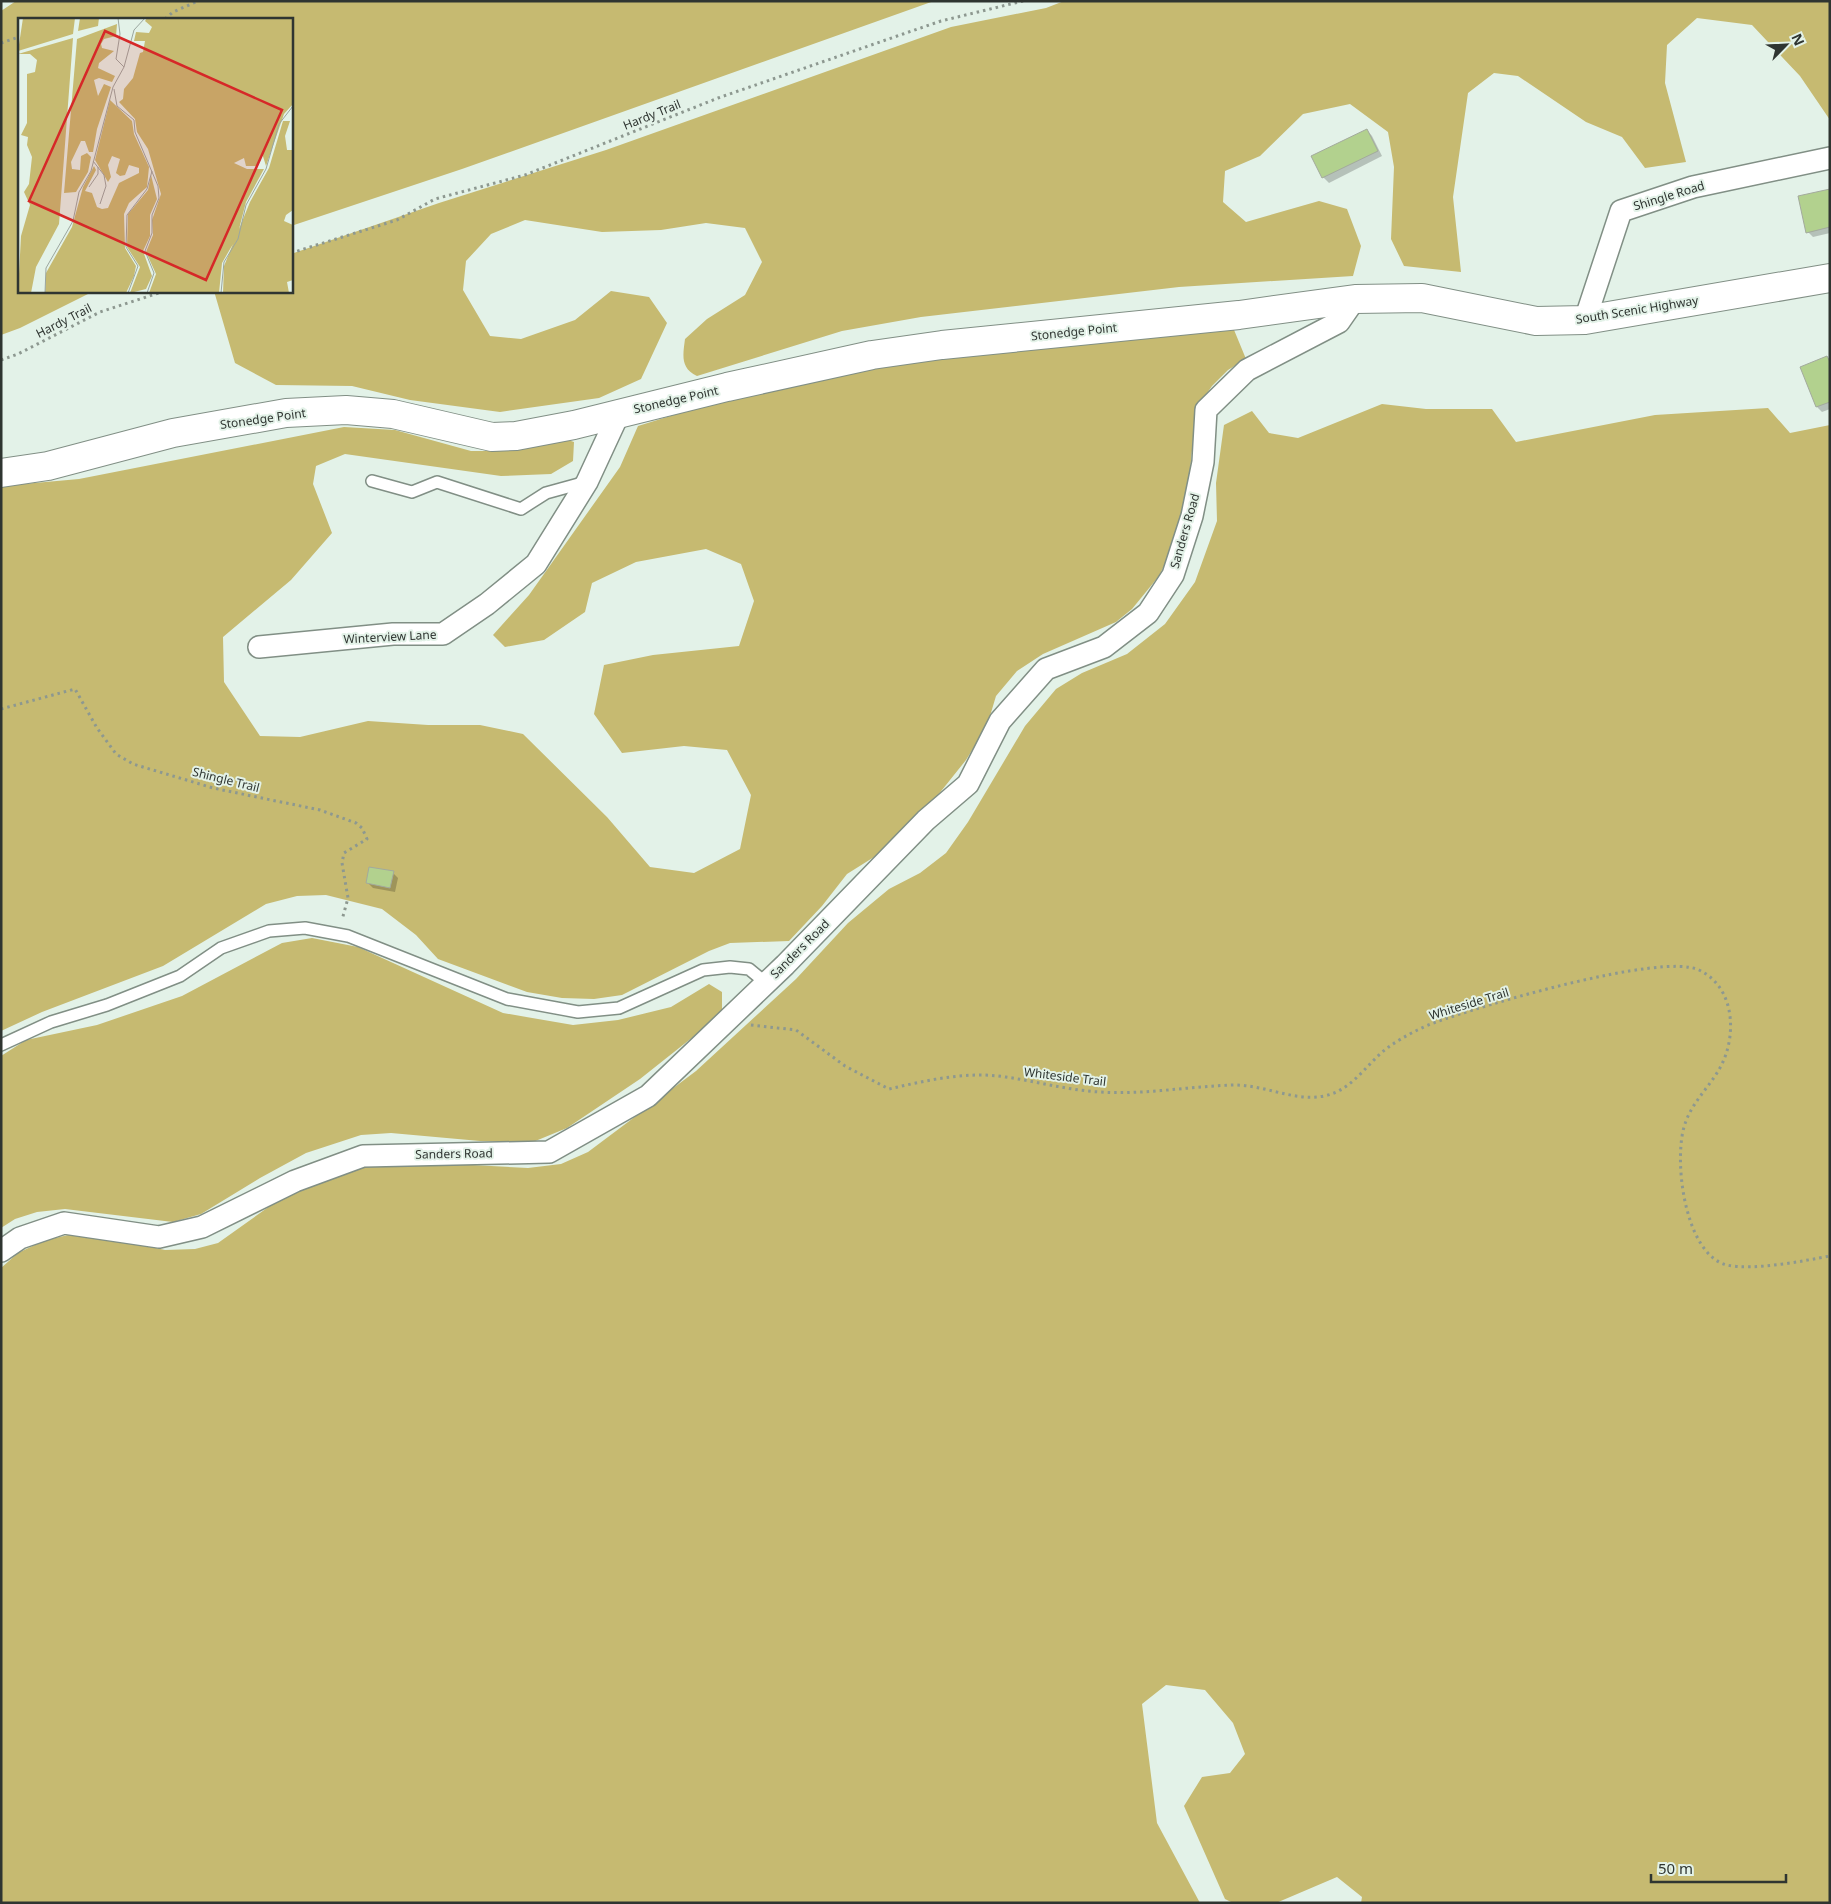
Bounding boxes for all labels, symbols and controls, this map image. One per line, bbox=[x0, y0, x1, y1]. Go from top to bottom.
inset map bbox=[18, 18, 292, 292]
north arrow bbox=[1761, 20, 1811, 70]
text: N bbox=[1787, 30, 1809, 49]
street label: Hardy Trail bbox=[620, 95, 683, 134]
street label: Shingle Road bbox=[1631, 177, 1707, 214]
street label: South Scenic Highway bbox=[1574, 291, 1700, 328]
street label: Hardy Trail bbox=[33, 299, 95, 342]
street label: Stonedge Point bbox=[1030, 318, 1118, 344]
street label: Stonedge Point bbox=[632, 381, 721, 418]
street label: Stonedge Point bbox=[219, 404, 308, 433]
street label: Sanders Road bbox=[1166, 491, 1203, 570]
street label: Winterview Lane bbox=[343, 626, 437, 647]
street label: Shingle Trail bbox=[191, 763, 261, 796]
street label: Sanders Road bbox=[766, 915, 833, 982]
street label: Whiteside Trail bbox=[1427, 983, 1511, 1024]
street label: Whiteside Trail bbox=[1023, 1063, 1107, 1090]
street label: Sanders Road bbox=[415, 1144, 493, 1163]
scale bar bbox=[1651, 1852, 1786, 1884]
text: 50 m bbox=[1658, 1858, 1693, 1878]

